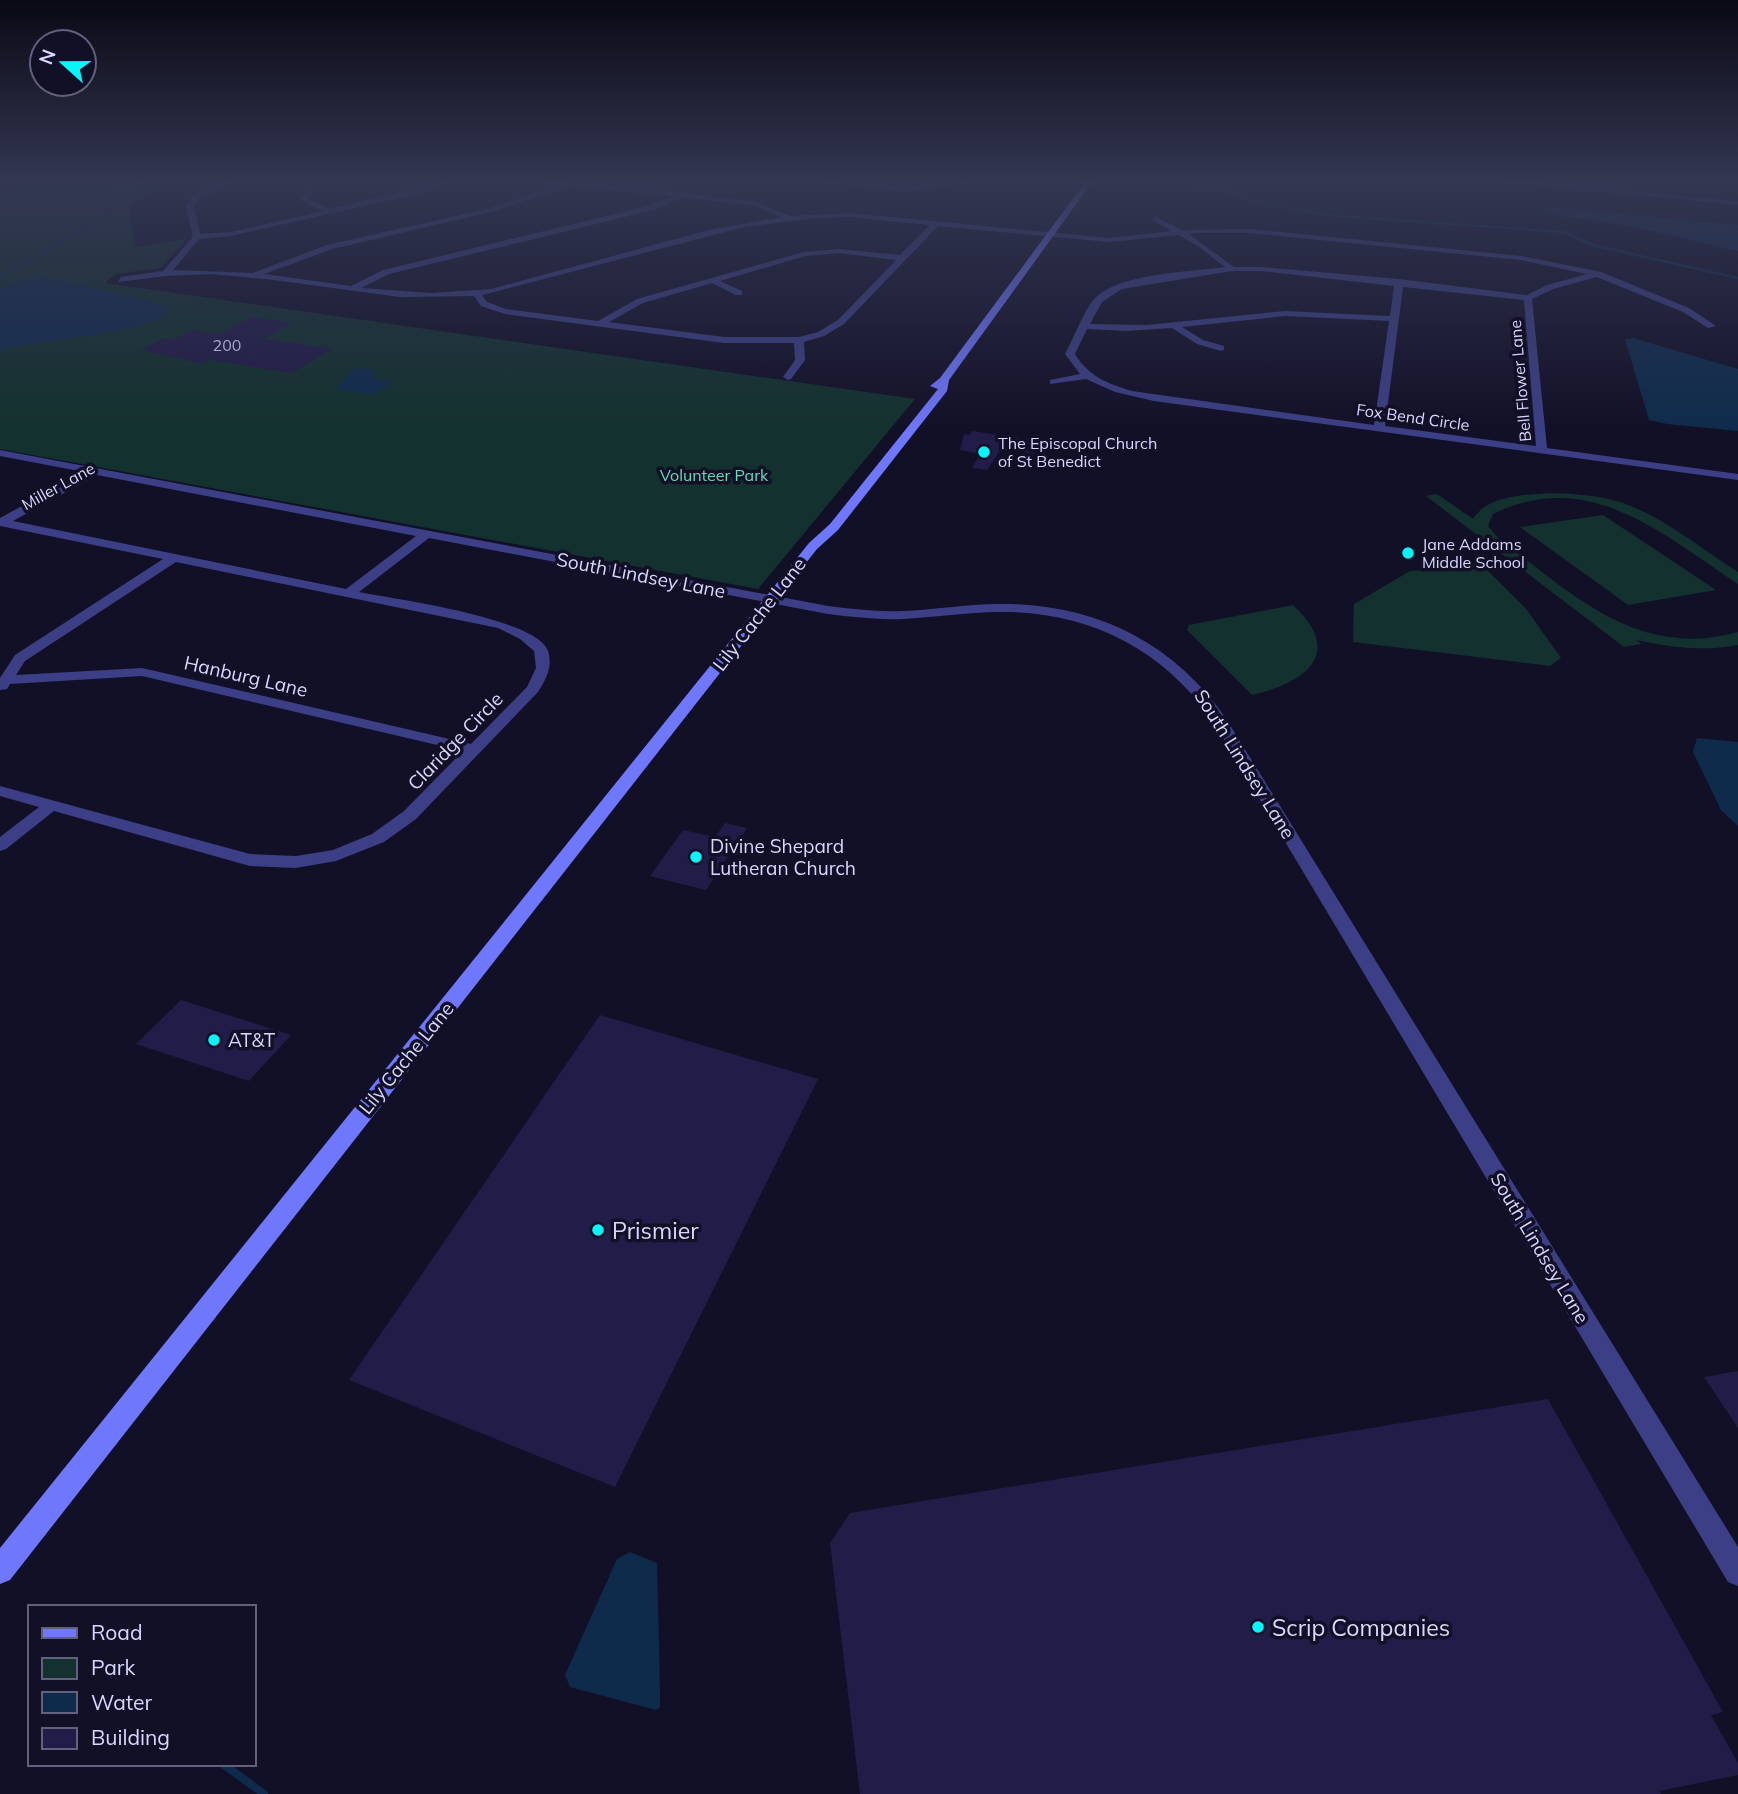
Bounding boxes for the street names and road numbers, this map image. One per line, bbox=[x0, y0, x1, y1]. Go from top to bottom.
street label: Bell Flower Lane bbox=[1505, 319, 1535, 443]
street label: Fox Bend Circle bbox=[1355, 399, 1471, 435]
street label: Miller Lane bbox=[18, 458, 98, 514]
street label: South Lindsey Lane bbox=[554, 547, 728, 603]
street label: Lily Cache Lane bbox=[707, 552, 811, 676]
street label: Hanburg Lane bbox=[182, 650, 310, 702]
street label: South Lindsey Lane bbox=[1189, 685, 1301, 843]
street label: Claridge Circle bbox=[402, 687, 508, 795]
street label: Lily Cache Lane bbox=[353, 997, 459, 1119]
street label: South Lindsey Lane bbox=[1485, 1168, 1595, 1328]

